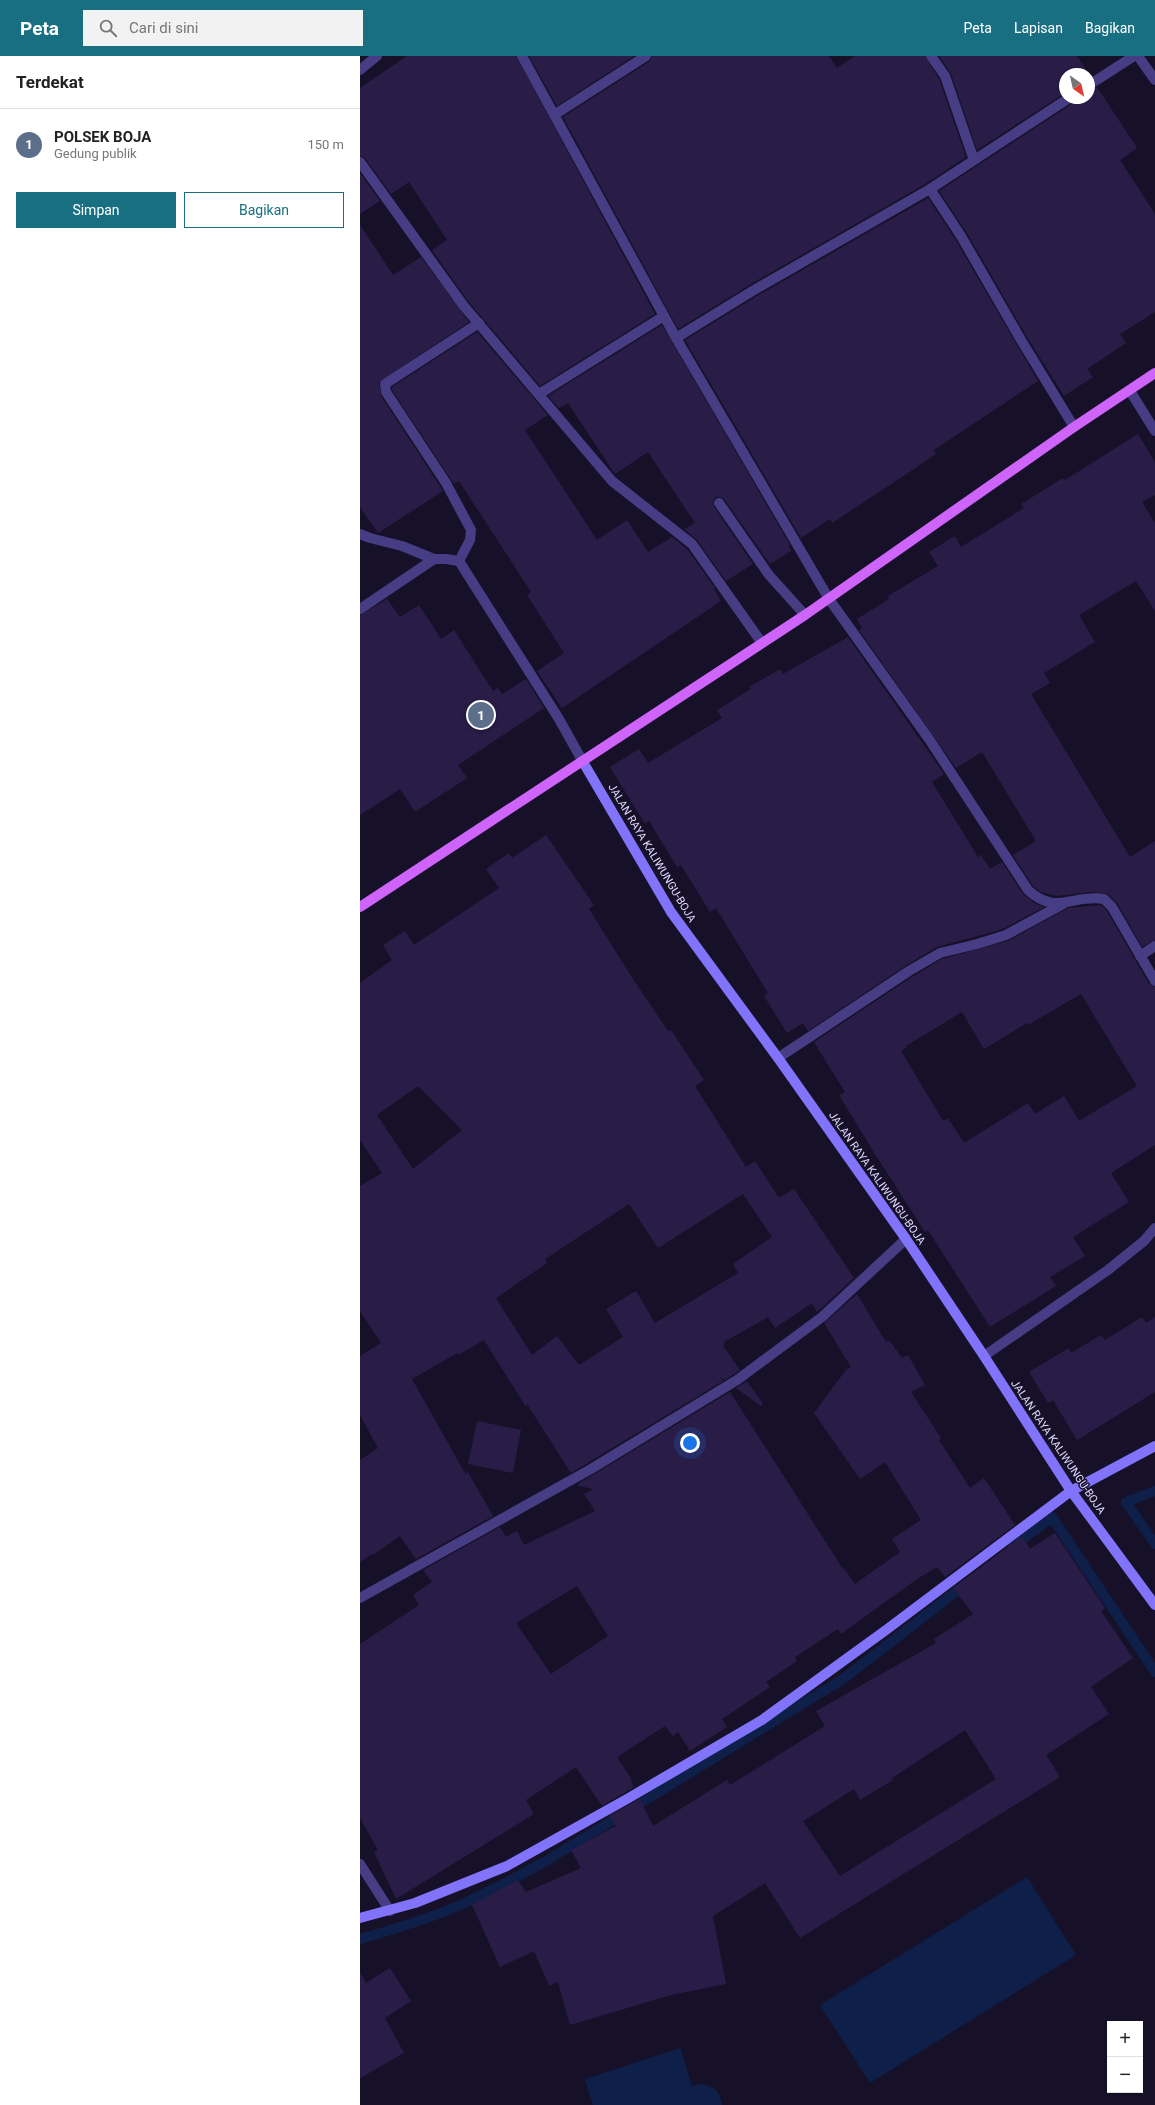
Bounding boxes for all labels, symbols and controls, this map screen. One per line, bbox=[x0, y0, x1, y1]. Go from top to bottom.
search box bbox=[83, 10, 363, 46]
text: Peta bbox=[20, 17, 59, 40]
icon: search bbox=[97, 17, 119, 39]
text: Cari di sini bbox=[129, 19, 199, 37]
text: Peta bbox=[964, 20, 992, 36]
text: Lapisan bbox=[1014, 20, 1063, 36]
text: Bagikan bbox=[1085, 20, 1135, 36]
north arrow bbox=[1059, 68, 1095, 104]
text: Terdekat bbox=[16, 72, 84, 92]
text: POLSEK BOJA bbox=[54, 128, 151, 146]
text: 1 bbox=[25, 137, 33, 152]
text: 150 m bbox=[307, 137, 344, 152]
text: Gedung publik bbox=[54, 146, 137, 161]
button: Simpan bbox=[16, 192, 176, 228]
button: Bagikan bbox=[184, 192, 344, 228]
pin: 1 bbox=[468, 700, 494, 730]
street label: JALAN RAYA KALIWUNGU-BOJA bbox=[605, 781, 699, 925]
street label: JALAN RAYA KALIWUNGU-BOJA bbox=[826, 1109, 928, 1248]
street label: JALAN RAYA KALIWUNGU-BOJA bbox=[1008, 1377, 1108, 1517]
your location bbox=[680, 1433, 700, 1453]
map controls bbox=[1107, 2021, 1143, 2093]
button: + bbox=[1107, 2021, 1143, 2057]
button: − bbox=[1107, 2057, 1143, 2093]

